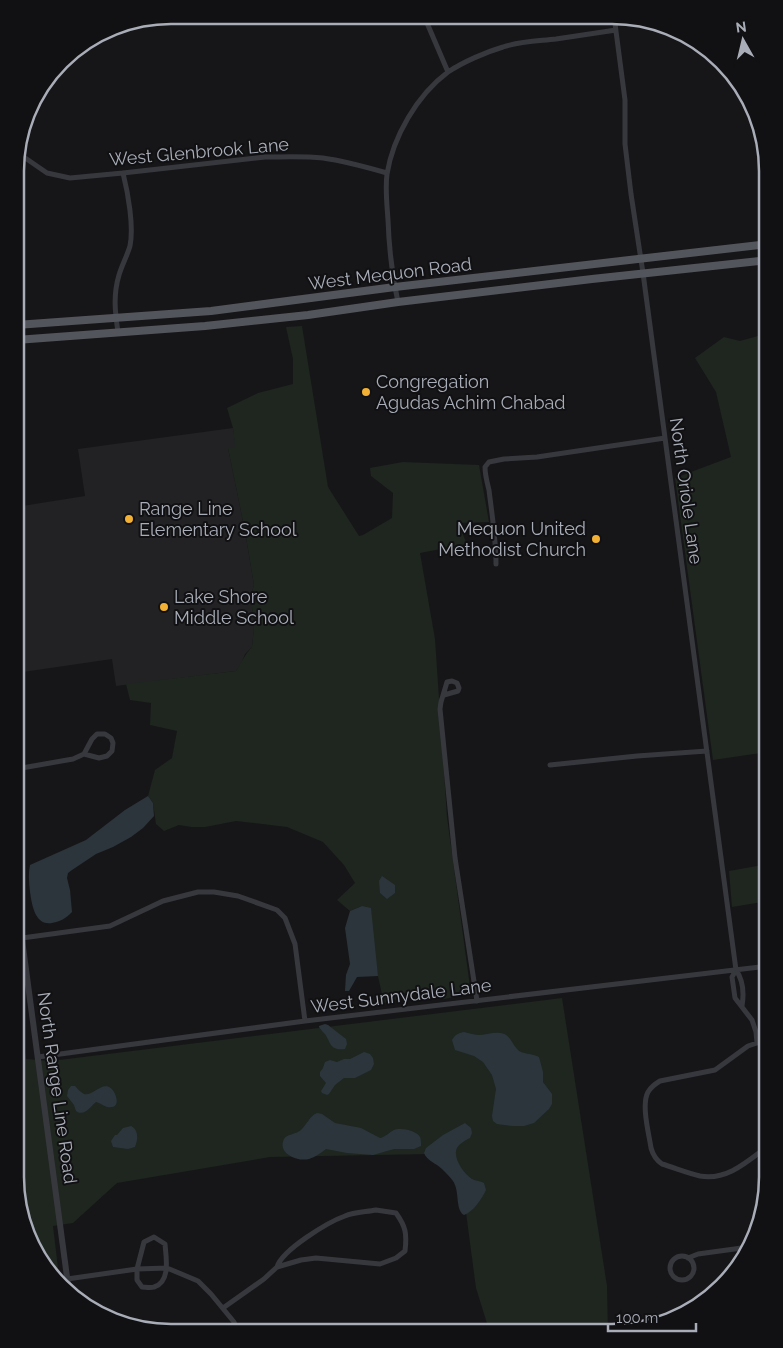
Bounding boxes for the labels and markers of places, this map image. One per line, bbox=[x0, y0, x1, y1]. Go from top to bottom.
place label: Congregation Agudas Achim Chabad bbox=[376, 371, 566, 413]
marker: Congregation Agudas Achim Chabad bbox=[360, 386, 372, 398]
place label: Range Line Elementary School bbox=[139, 498, 297, 540]
marker: Range Line Elementary School bbox=[123, 513, 135, 525]
place label: Mequon United Methodist Church bbox=[438, 518, 586, 560]
marker: Mequon United Methodist Church bbox=[590, 533, 602, 545]
place label: Lake Shore Middle School bbox=[174, 586, 294, 628]
marker: Lake Shore Middle School bbox=[158, 601, 170, 613]

